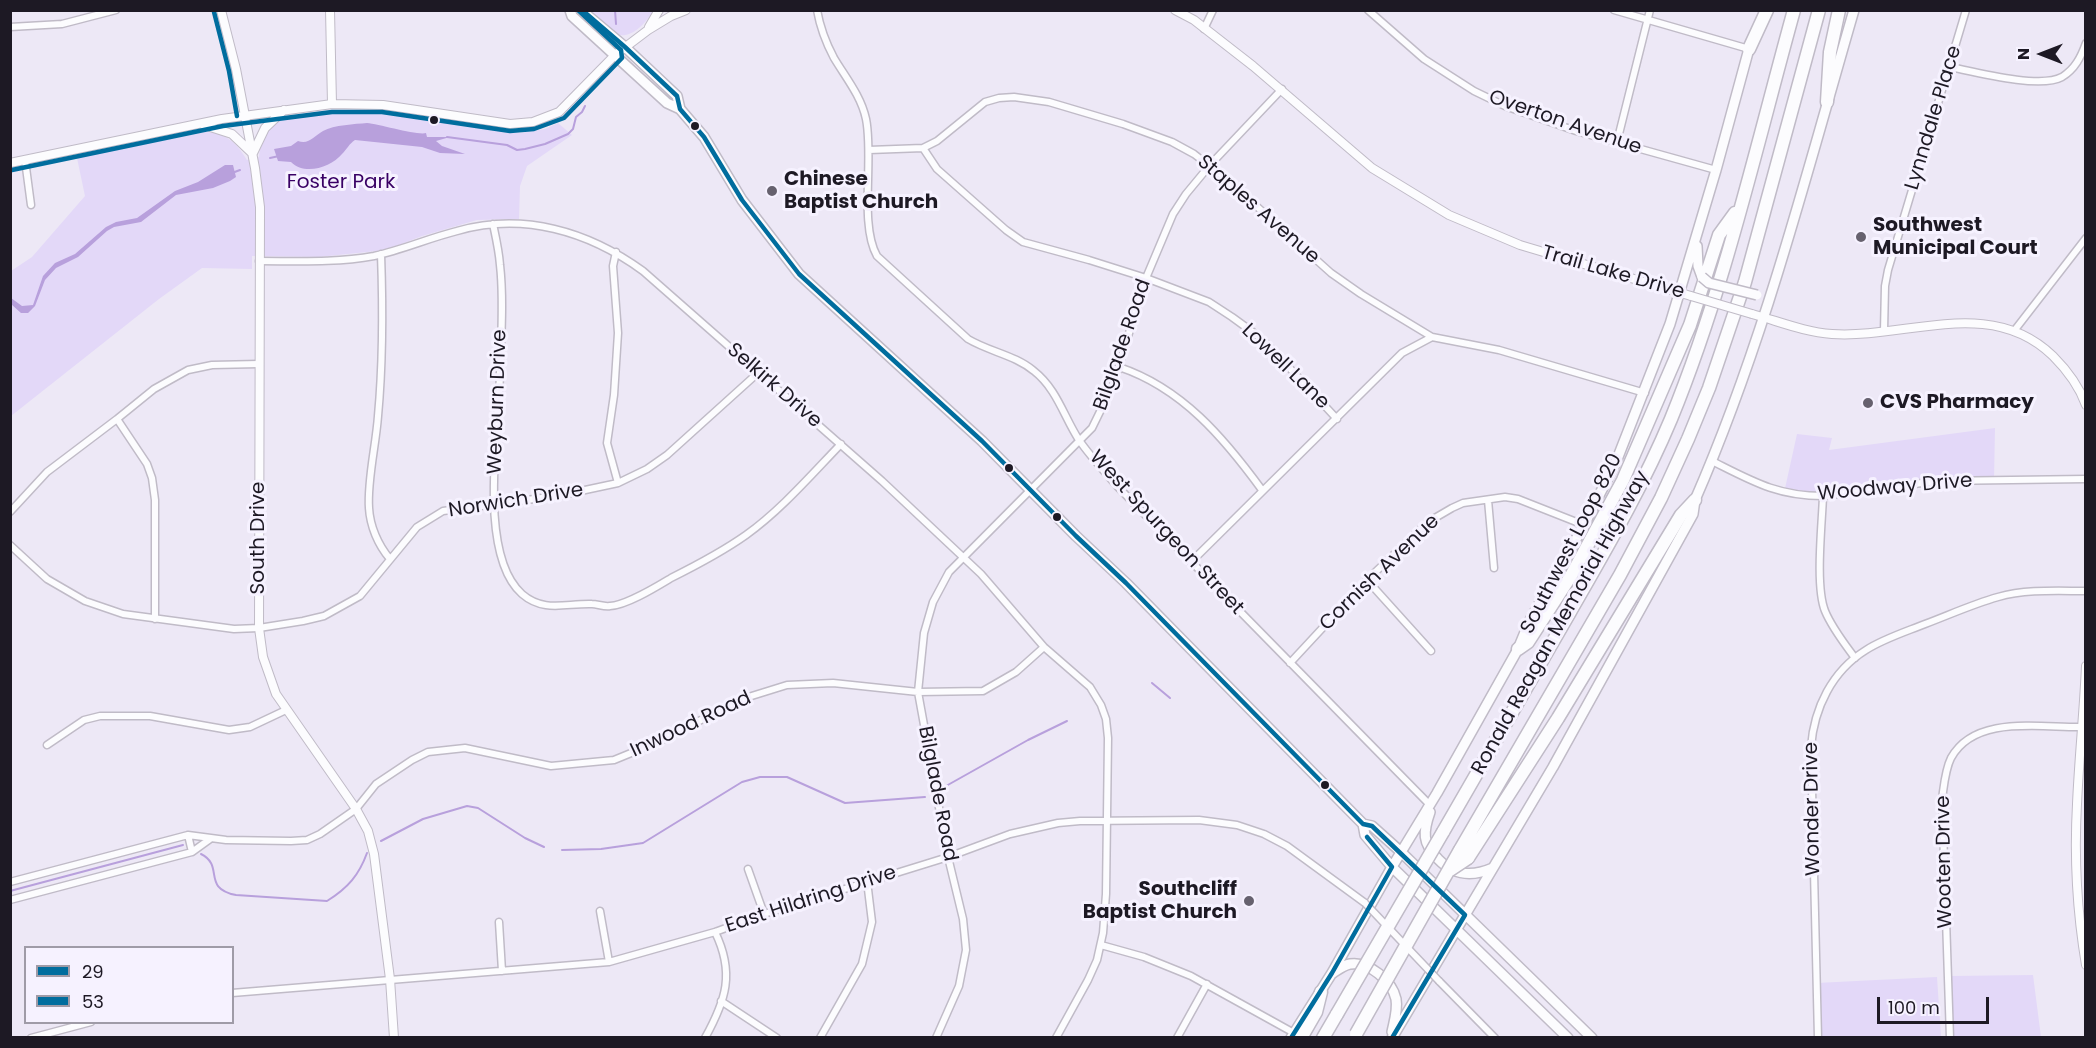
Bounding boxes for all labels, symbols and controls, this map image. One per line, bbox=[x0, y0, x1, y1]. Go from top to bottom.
north arrow bbox=[2012, 24, 2072, 84]
street label: Lynndale Place bbox=[1901, 43, 1967, 193]
text: N bbox=[2012, 48, 2035, 60]
street label: Overton Avenue bbox=[1485, 86, 1645, 160]
unlabelled marker bbox=[428, 114, 440, 126]
unlabelled marker bbox=[689, 120, 701, 132]
street label: Staples Avenue bbox=[1192, 150, 1324, 270]
place label: Chinese Baptist Church bbox=[784, 168, 938, 215]
park label: Foster Park bbox=[287, 171, 395, 195]
marker: Chinese Baptist Church bbox=[765, 184, 779, 198]
place label: Southwest Municipal Court bbox=[1873, 214, 2038, 261]
marker: Southwest Municipal Court bbox=[1854, 230, 1868, 244]
street label: Trail Lake Drive bbox=[1539, 241, 1687, 305]
street label: Bilglade Road bbox=[1089, 276, 1157, 414]
street label: Lowell Lane bbox=[1236, 319, 1334, 415]
street label: Weyburn Drive bbox=[483, 329, 513, 475]
street label: Selkirk Drive bbox=[722, 338, 826, 434]
place label: CVS Pharmacy bbox=[1880, 391, 2034, 415]
marker: CVS Pharmacy bbox=[1861, 396, 1875, 410]
street label: West Spurgeon Street bbox=[1084, 446, 1248, 620]
street label: Southwest Loop 820 bbox=[1516, 450, 1628, 638]
unlabelled marker bbox=[1003, 462, 1015, 474]
street label: Ronald Reagan Memorial Highway bbox=[1467, 467, 1655, 779]
street label: Woodway Drive bbox=[1817, 469, 1973, 507]
street label: Norwich Drive bbox=[447, 479, 585, 523]
street label: South Drive bbox=[247, 482, 271, 594]
street label: Cornish Avenue bbox=[1315, 510, 1445, 636]
unlabelled marker bbox=[1051, 511, 1063, 523]
street label: Inwood Road bbox=[627, 687, 755, 763]
street label: Bilglade Road bbox=[912, 724, 962, 864]
street label: Wonder Drive bbox=[1800, 742, 1826, 876]
unlabelled marker bbox=[1319, 779, 1331, 791]
street label: Wooten Drive bbox=[1932, 795, 1958, 929]
street label: East Hildring Drive bbox=[723, 861, 899, 939]
place label: Southcliff Baptist Church bbox=[1083, 878, 1237, 925]
marker: Southcliff Baptist Church bbox=[1242, 894, 1256, 908]
legend bbox=[24, 946, 234, 1024]
text: 29 bbox=[82, 959, 104, 984]
scale bar bbox=[1880, 985, 1992, 1023]
text: 53 bbox=[82, 989, 104, 1014]
text: 100 m bbox=[1888, 995, 1940, 1020]

